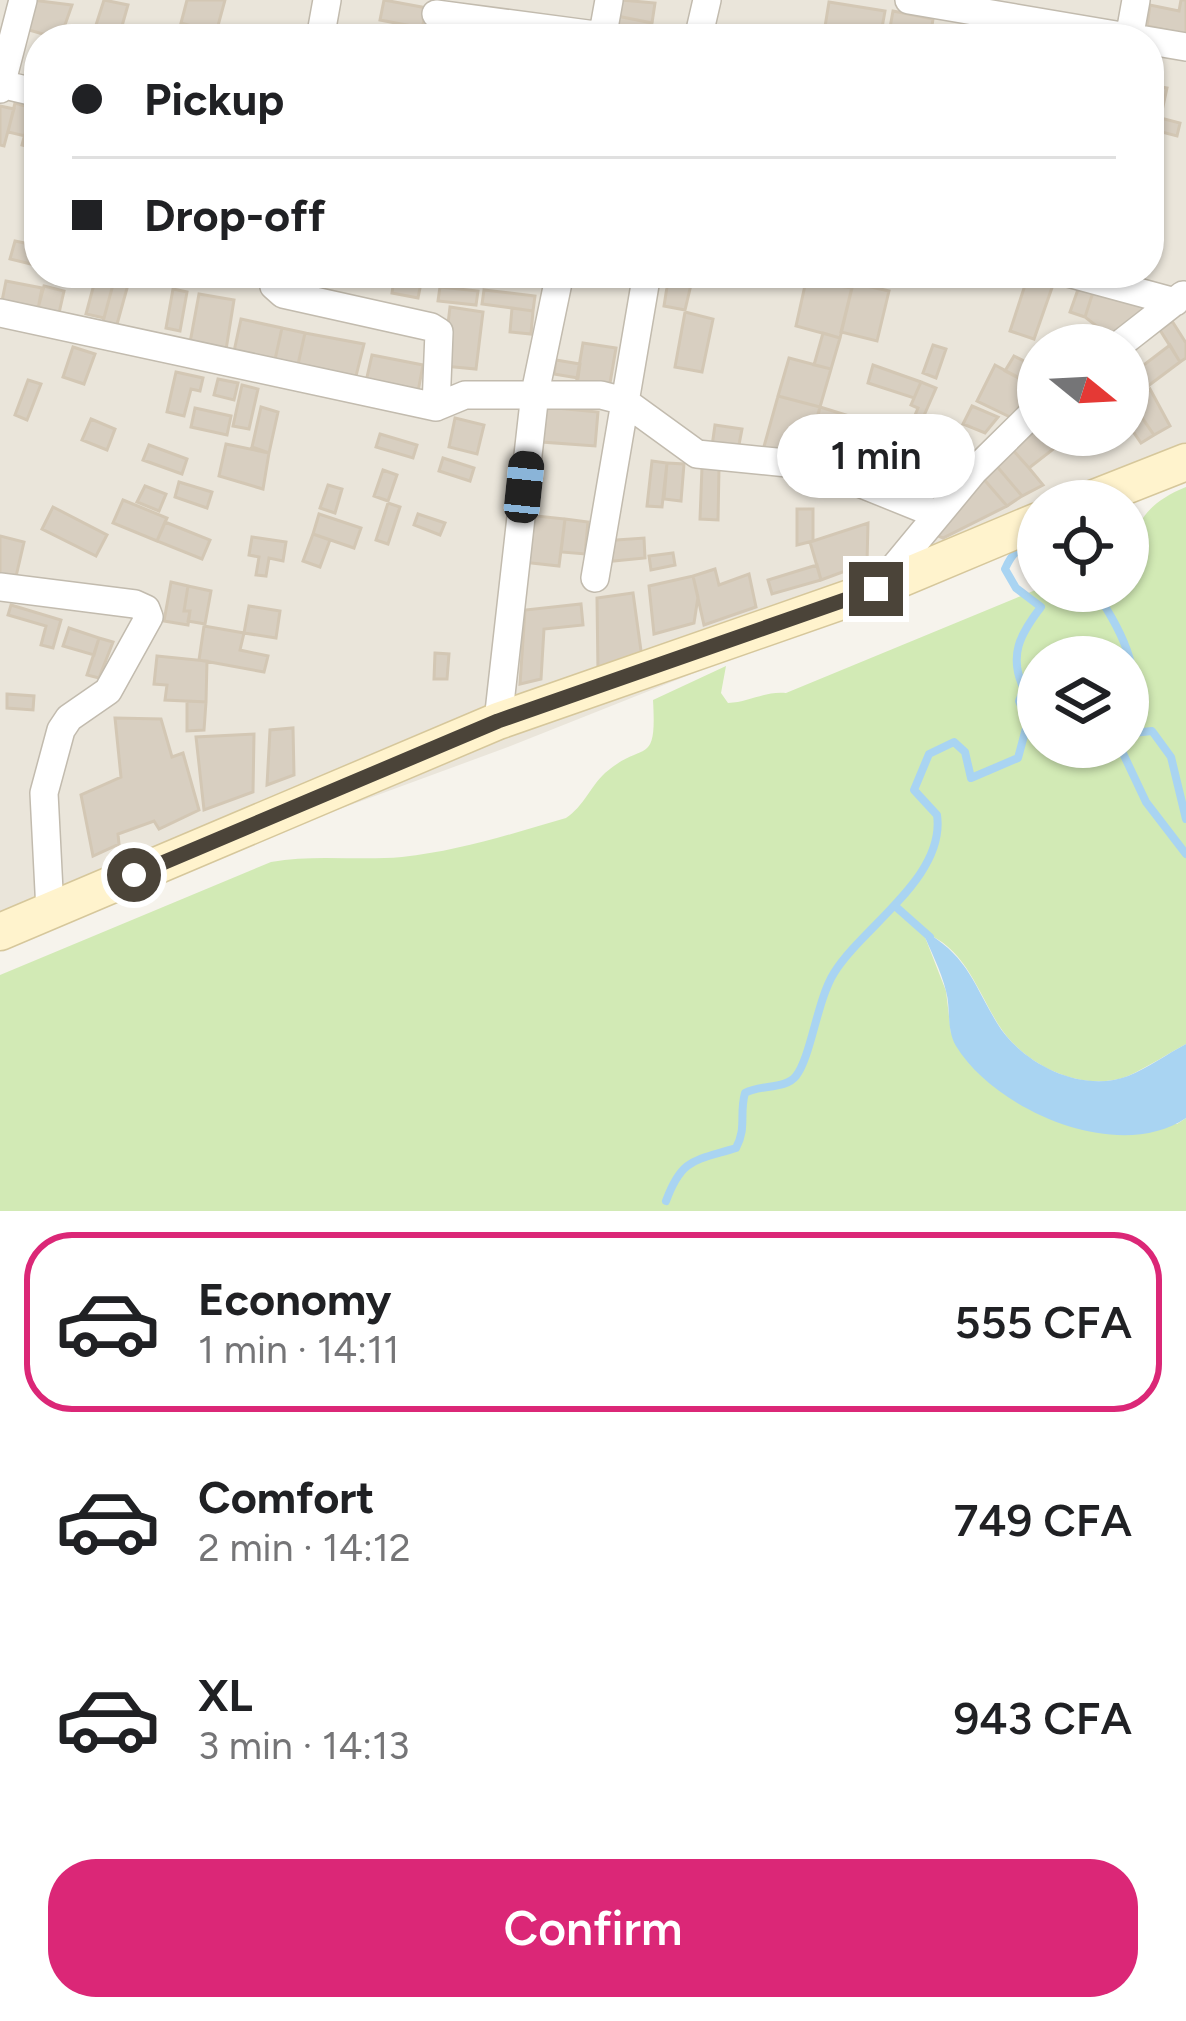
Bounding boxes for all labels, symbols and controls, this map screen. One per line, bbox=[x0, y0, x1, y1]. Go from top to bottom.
text: Pickup bbox=[144, 72, 284, 126]
text: Drop-off bbox=[144, 188, 326, 242]
north arrow bbox=[1017, 324, 1149, 456]
map controls bbox=[1017, 324, 1149, 768]
callout: 1 min bbox=[777, 415, 975, 499]
text: 1 min bbox=[830, 432, 922, 479]
car bbox=[502, 449, 546, 525]
button: locate bbox=[1017, 480, 1149, 612]
route end bbox=[849, 562, 903, 616]
button: layers bbox=[1017, 636, 1149, 768]
route start bbox=[107, 848, 161, 902]
icon: car bbox=[54, 1268, 162, 1376]
text: Economy bbox=[198, 1272, 391, 1326]
text: 555 CFA bbox=[954, 1295, 1132, 1349]
text: 1 min · 14:11 bbox=[198, 1326, 399, 1373]
icon: car bbox=[54, 1466, 162, 1574]
text: Comfort bbox=[198, 1470, 374, 1524]
text: 749 CFA bbox=[954, 1493, 1132, 1547]
text: 2 min · 14:12 bbox=[198, 1524, 411, 1571]
icon: car bbox=[54, 1664, 162, 1772]
text: XL bbox=[198, 1668, 253, 1722]
text: 943 CFA bbox=[954, 1691, 1132, 1745]
text: 3 min · 14:13 bbox=[198, 1722, 410, 1769]
button: Confirm bbox=[48, 1859, 1138, 1997]

